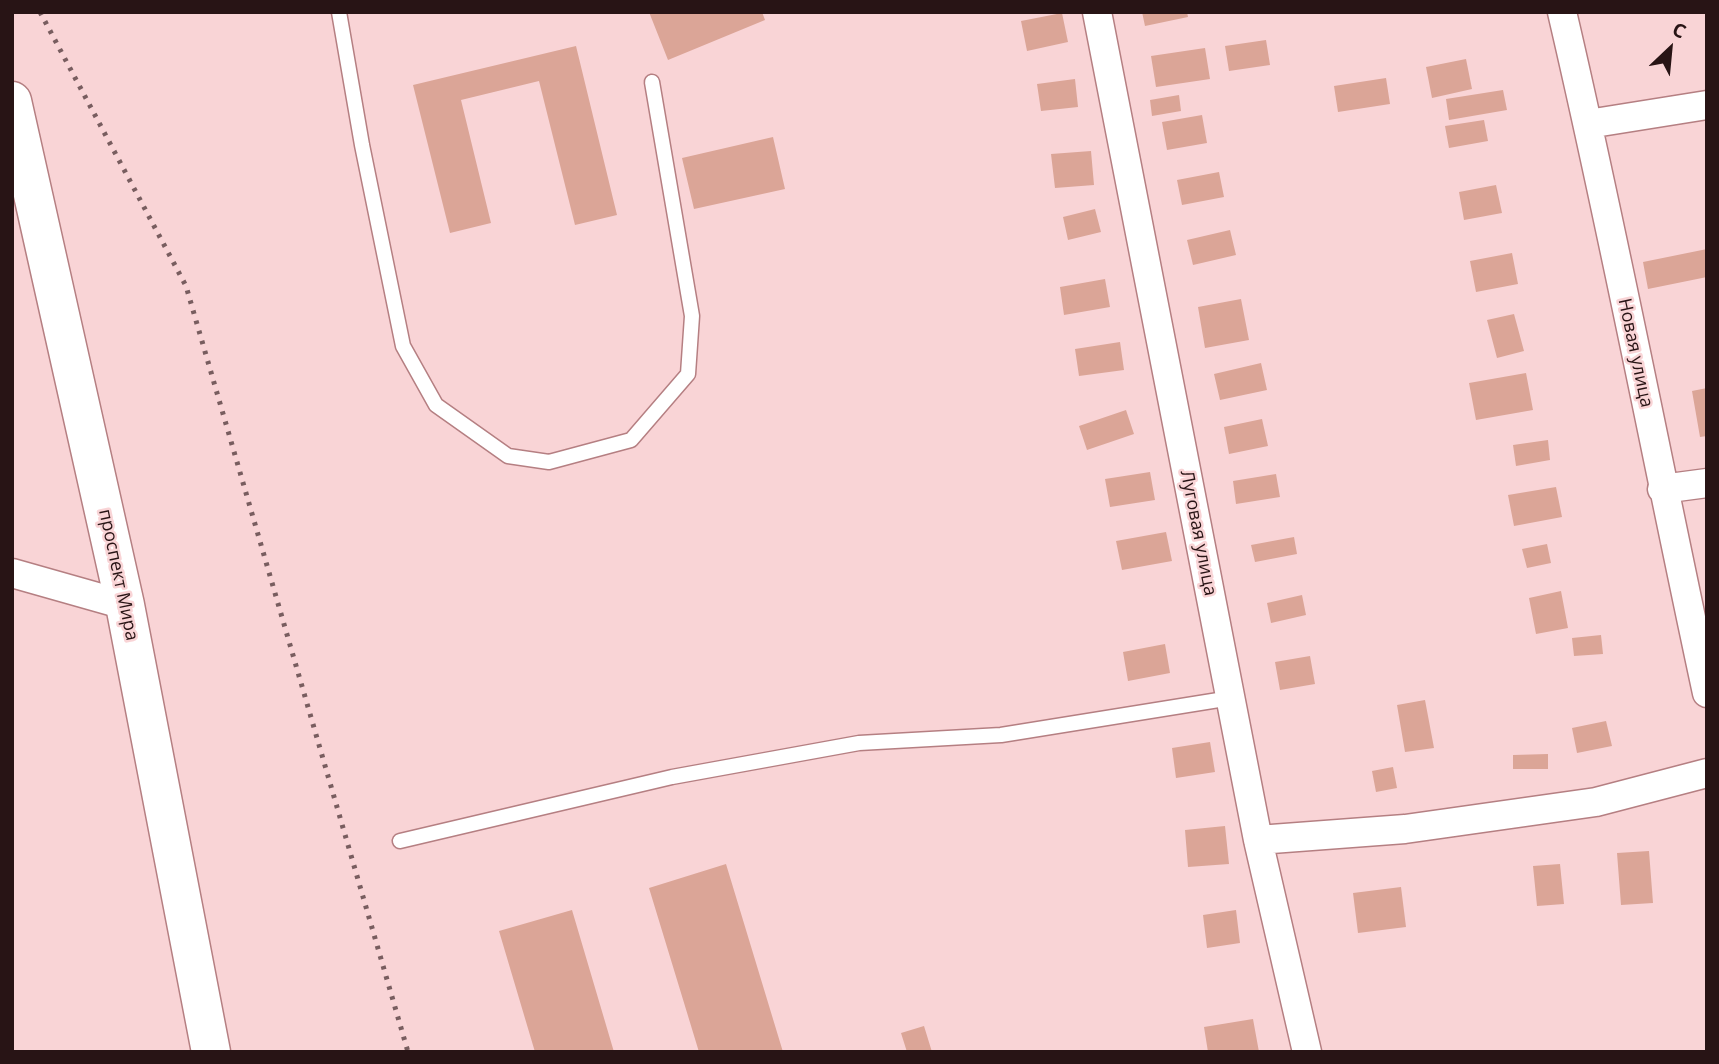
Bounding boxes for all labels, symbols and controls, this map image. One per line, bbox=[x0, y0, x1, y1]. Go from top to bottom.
north arrow bbox=[1635, 14, 1705, 84]
text: С bbox=[1668, 16, 1690, 44]
street label: Новая улица bbox=[1613, 296, 1657, 410]
street label: Луговая улица bbox=[1175, 468, 1221, 598]
street label: проспект Мира bbox=[94, 507, 142, 643]

